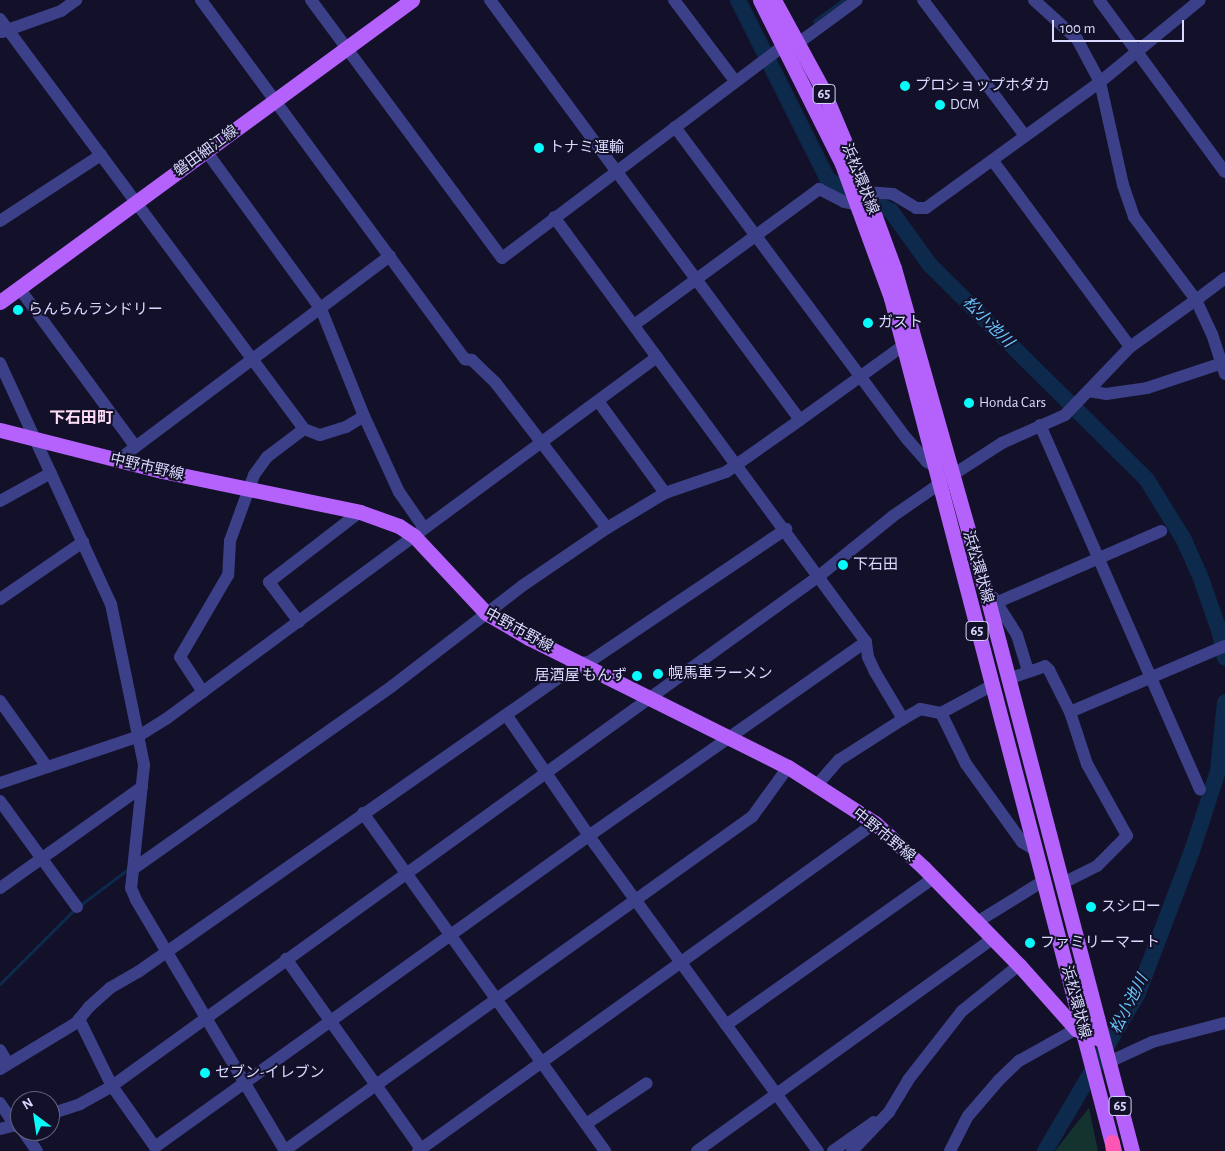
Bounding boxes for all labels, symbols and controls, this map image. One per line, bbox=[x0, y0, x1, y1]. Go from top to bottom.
scale bar bbox=[1055, 10, 1188, 42]
text: 100 m bbox=[1060, 21, 1095, 36]
place label: プロショップホダカ bbox=[915, 77, 1050, 95]
marker: プロショップホダカ bbox=[899, 80, 911, 92]
road number: 65 bbox=[812, 82, 836, 106]
place label: DCM bbox=[950, 96, 979, 114]
marker: DCM bbox=[934, 99, 946, 111]
street label: 磐田細江線 bbox=[170, 122, 242, 180]
place label: トナミ運輸 bbox=[549, 139, 624, 157]
street label: 浜松環状線 bbox=[838, 141, 882, 217]
marker: トナミ運輸 bbox=[533, 142, 545, 154]
water label: 松小池川 bbox=[959, 293, 1017, 351]
place label: らんらんランドリー bbox=[28, 301, 163, 319]
marker: らんらんランドリー bbox=[12, 304, 24, 316]
place label: ガスト bbox=[878, 314, 923, 332]
marker: ガスト bbox=[862, 317, 874, 329]
place label: Honda Cars bbox=[979, 394, 1046, 412]
marker: Honda Cars bbox=[963, 397, 975, 409]
district label: 下石田町 bbox=[49, 408, 113, 428]
street label: 中野市野線 bbox=[108, 450, 186, 484]
street label: 浜松環状線 bbox=[959, 528, 997, 606]
place label: 下石田 bbox=[853, 556, 898, 574]
marker: 下石田 bbox=[837, 559, 849, 571]
street label: 中野市野線 bbox=[482, 604, 556, 656]
road number: 65 bbox=[964, 620, 990, 642]
place label: 幌馬車ラーメン bbox=[668, 665, 773, 683]
place label: 居酒屋 もんず bbox=[535, 667, 627, 685]
marker: 幌馬車ラーメン bbox=[652, 668, 664, 680]
marker: 居酒屋 もんず bbox=[631, 670, 643, 682]
street label: 中野市野線 bbox=[849, 804, 919, 866]
place label: スシロー bbox=[1101, 898, 1161, 916]
marker: スシロー bbox=[1085, 901, 1097, 913]
place label: ファミリーマート bbox=[1040, 934, 1160, 952]
marker: ファミリーマート bbox=[1024, 937, 1036, 949]
street label: 浜松環状線 bbox=[1058, 963, 1094, 1041]
water label: 松小池川 bbox=[1106, 971, 1152, 1037]
place label: セブン-イレブン bbox=[215, 1064, 325, 1082]
marker: セブン-イレブン bbox=[199, 1067, 211, 1079]
north arrow bbox=[10, 1091, 60, 1141]
road number: 65 bbox=[1108, 1094, 1132, 1118]
text: N bbox=[20, 1095, 36, 1113]

